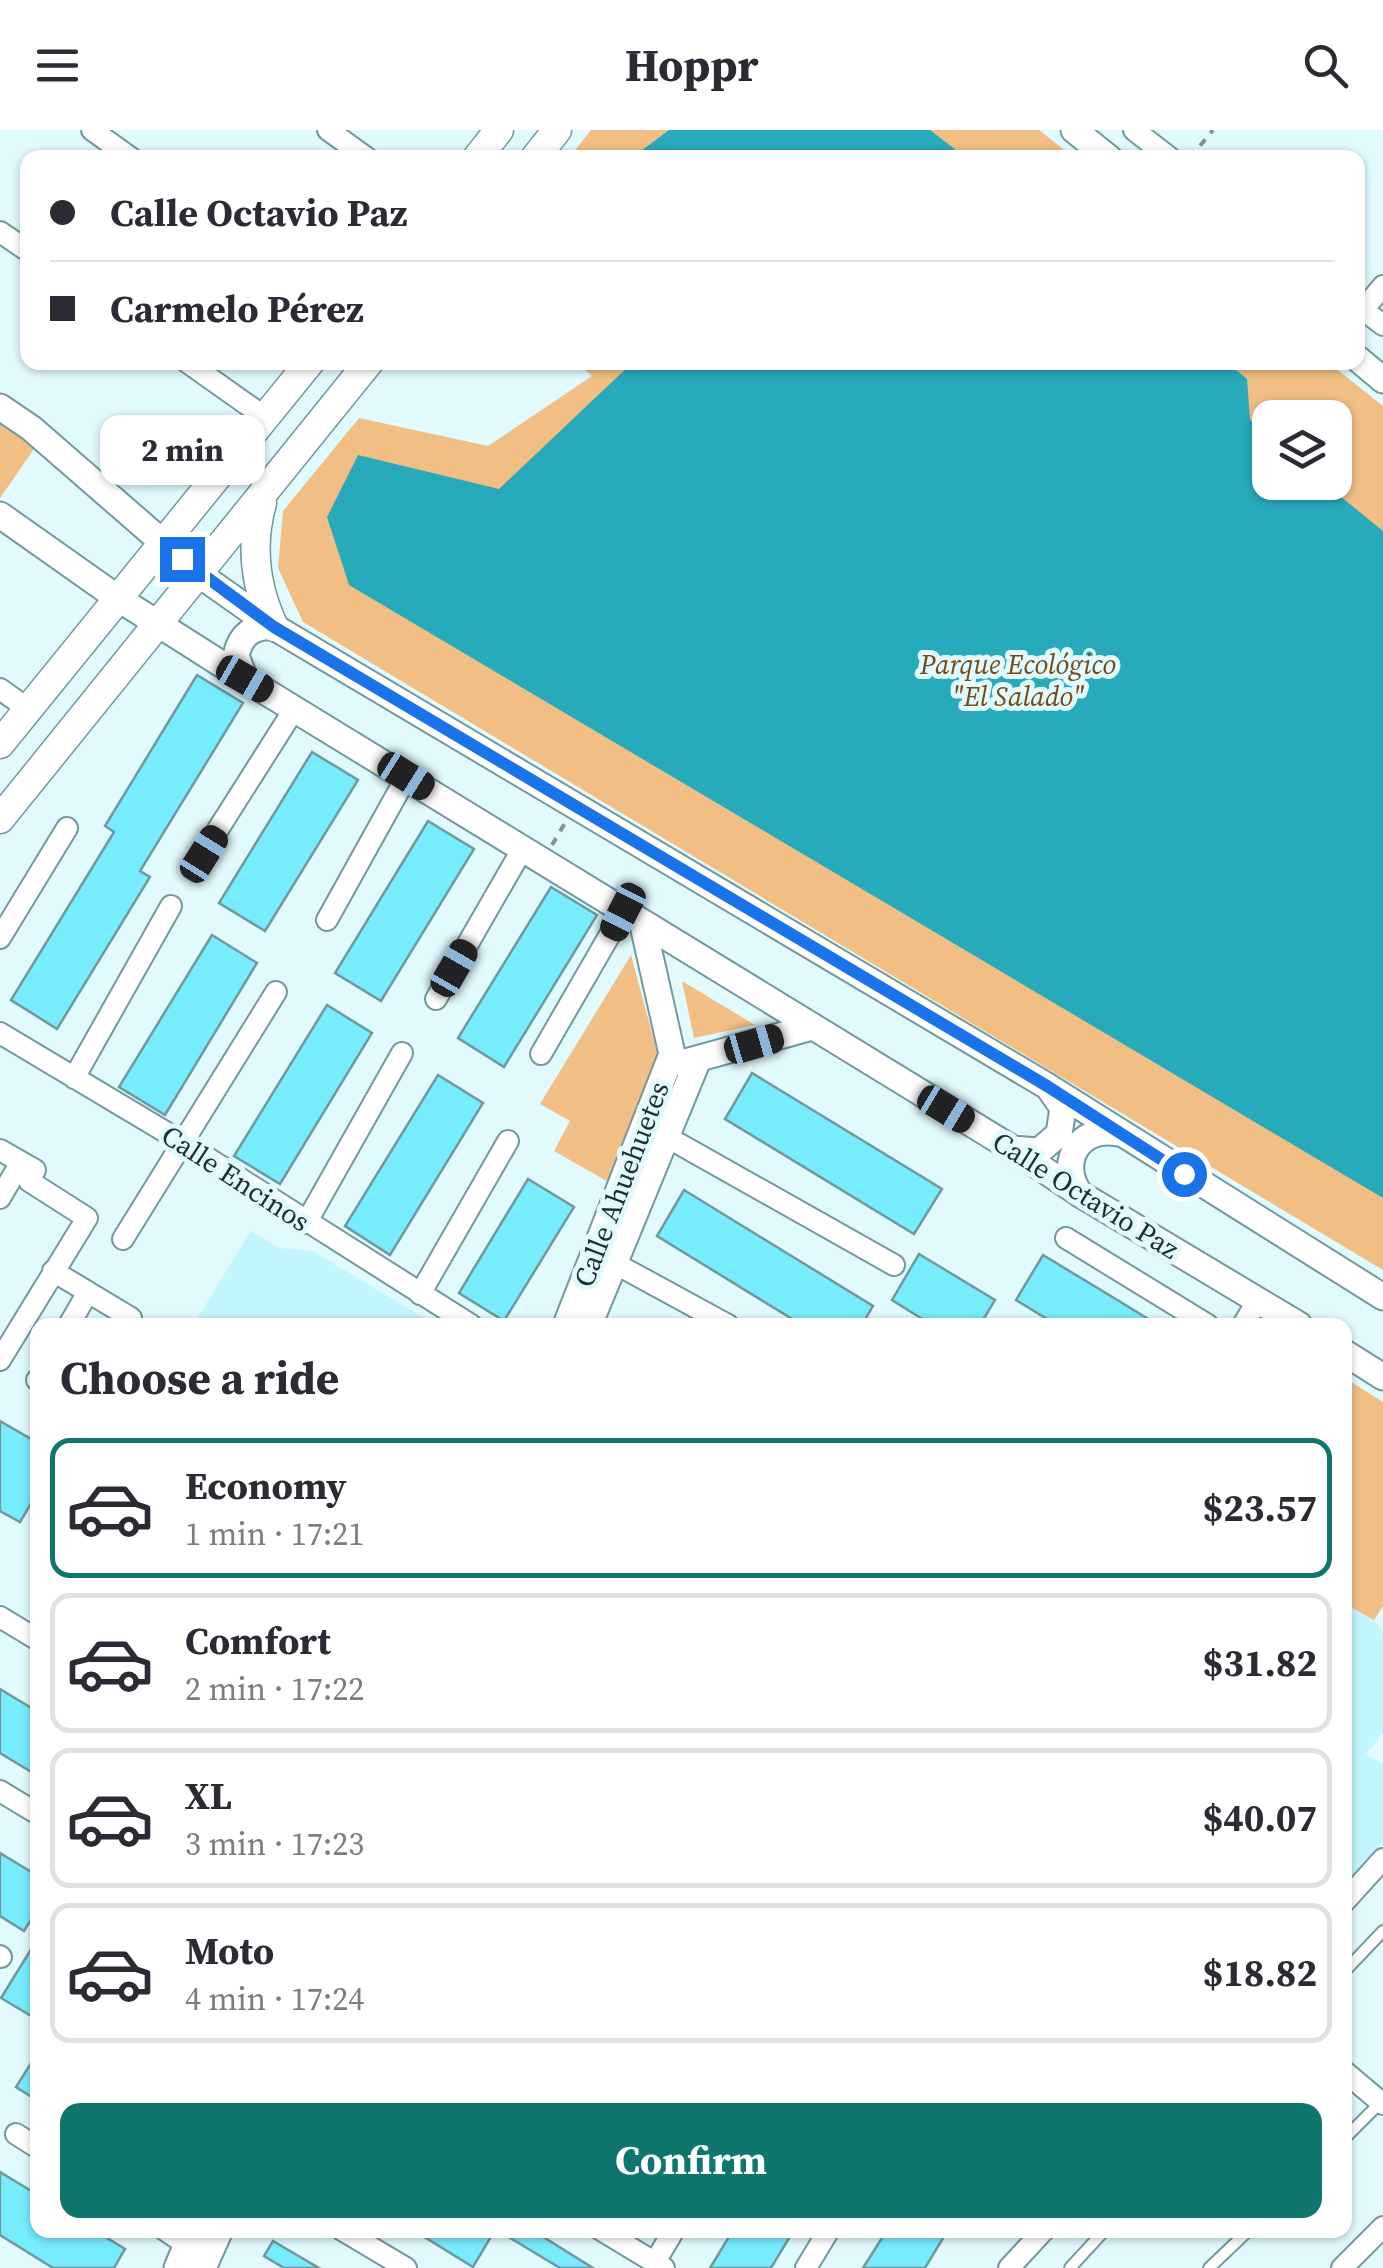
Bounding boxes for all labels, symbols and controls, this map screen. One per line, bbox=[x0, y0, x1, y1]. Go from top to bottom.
text: Hoppr bbox=[625, 34, 758, 96]
icon: menu bbox=[30, 38, 85, 93]
icon: search bbox=[1298, 38, 1353, 93]
text: Calle Octavio Paz bbox=[110, 187, 407, 239]
text: Carmelo Pérez bbox=[110, 283, 364, 335]
map controls bbox=[1252, 400, 1352, 500]
button: layers bbox=[1252, 400, 1352, 500]
callout: 2 min bbox=[100, 414, 264, 484]
text: 2 min bbox=[141, 428, 224, 472]
route end bbox=[160, 537, 205, 582]
park label: Parque Ecológico "El Salado" bbox=[919, 645, 1116, 715]
car bbox=[212, 651, 278, 707]
car bbox=[373, 747, 439, 805]
car bbox=[175, 821, 233, 887]
car bbox=[596, 878, 650, 946]
car bbox=[426, 935, 482, 1001]
car bbox=[721, 1021, 787, 1067]
street label: Calle Ahuehuetes bbox=[564, 1076, 678, 1292]
car bbox=[913, 1081, 979, 1137]
street label: Calle Encinos bbox=[154, 1116, 318, 1240]
street label: Calle Octavio Paz bbox=[985, 1122, 1187, 1268]
route start bbox=[1162, 1152, 1207, 1197]
text: Choose a ride bbox=[60, 1347, 339, 1409]
text: Economy bbox=[185, 1460, 347, 1512]
icon: car bbox=[65, 1463, 155, 1553]
text: $23.57 bbox=[1203, 1482, 1317, 1534]
text: 1 min · 17:21 bbox=[185, 1512, 364, 1556]
text: Comfort bbox=[185, 1615, 331, 1667]
icon: car bbox=[65, 1618, 155, 1708]
text: $31.82 bbox=[1203, 1637, 1317, 1689]
text: 2 min · 17:22 bbox=[185, 1667, 364, 1711]
text: XL bbox=[185, 1770, 232, 1822]
icon: car bbox=[65, 1773, 155, 1863]
text: $40.07 bbox=[1203, 1792, 1317, 1844]
text: 3 min · 17:23 bbox=[185, 1822, 364, 1866]
text: Moto bbox=[185, 1925, 274, 1977]
icon: car bbox=[65, 1928, 155, 2018]
text: $18.82 bbox=[1203, 1947, 1317, 1999]
text: 4 min · 17:24 bbox=[185, 1977, 364, 2021]
button: Confirm bbox=[60, 2103, 1322, 2218]

